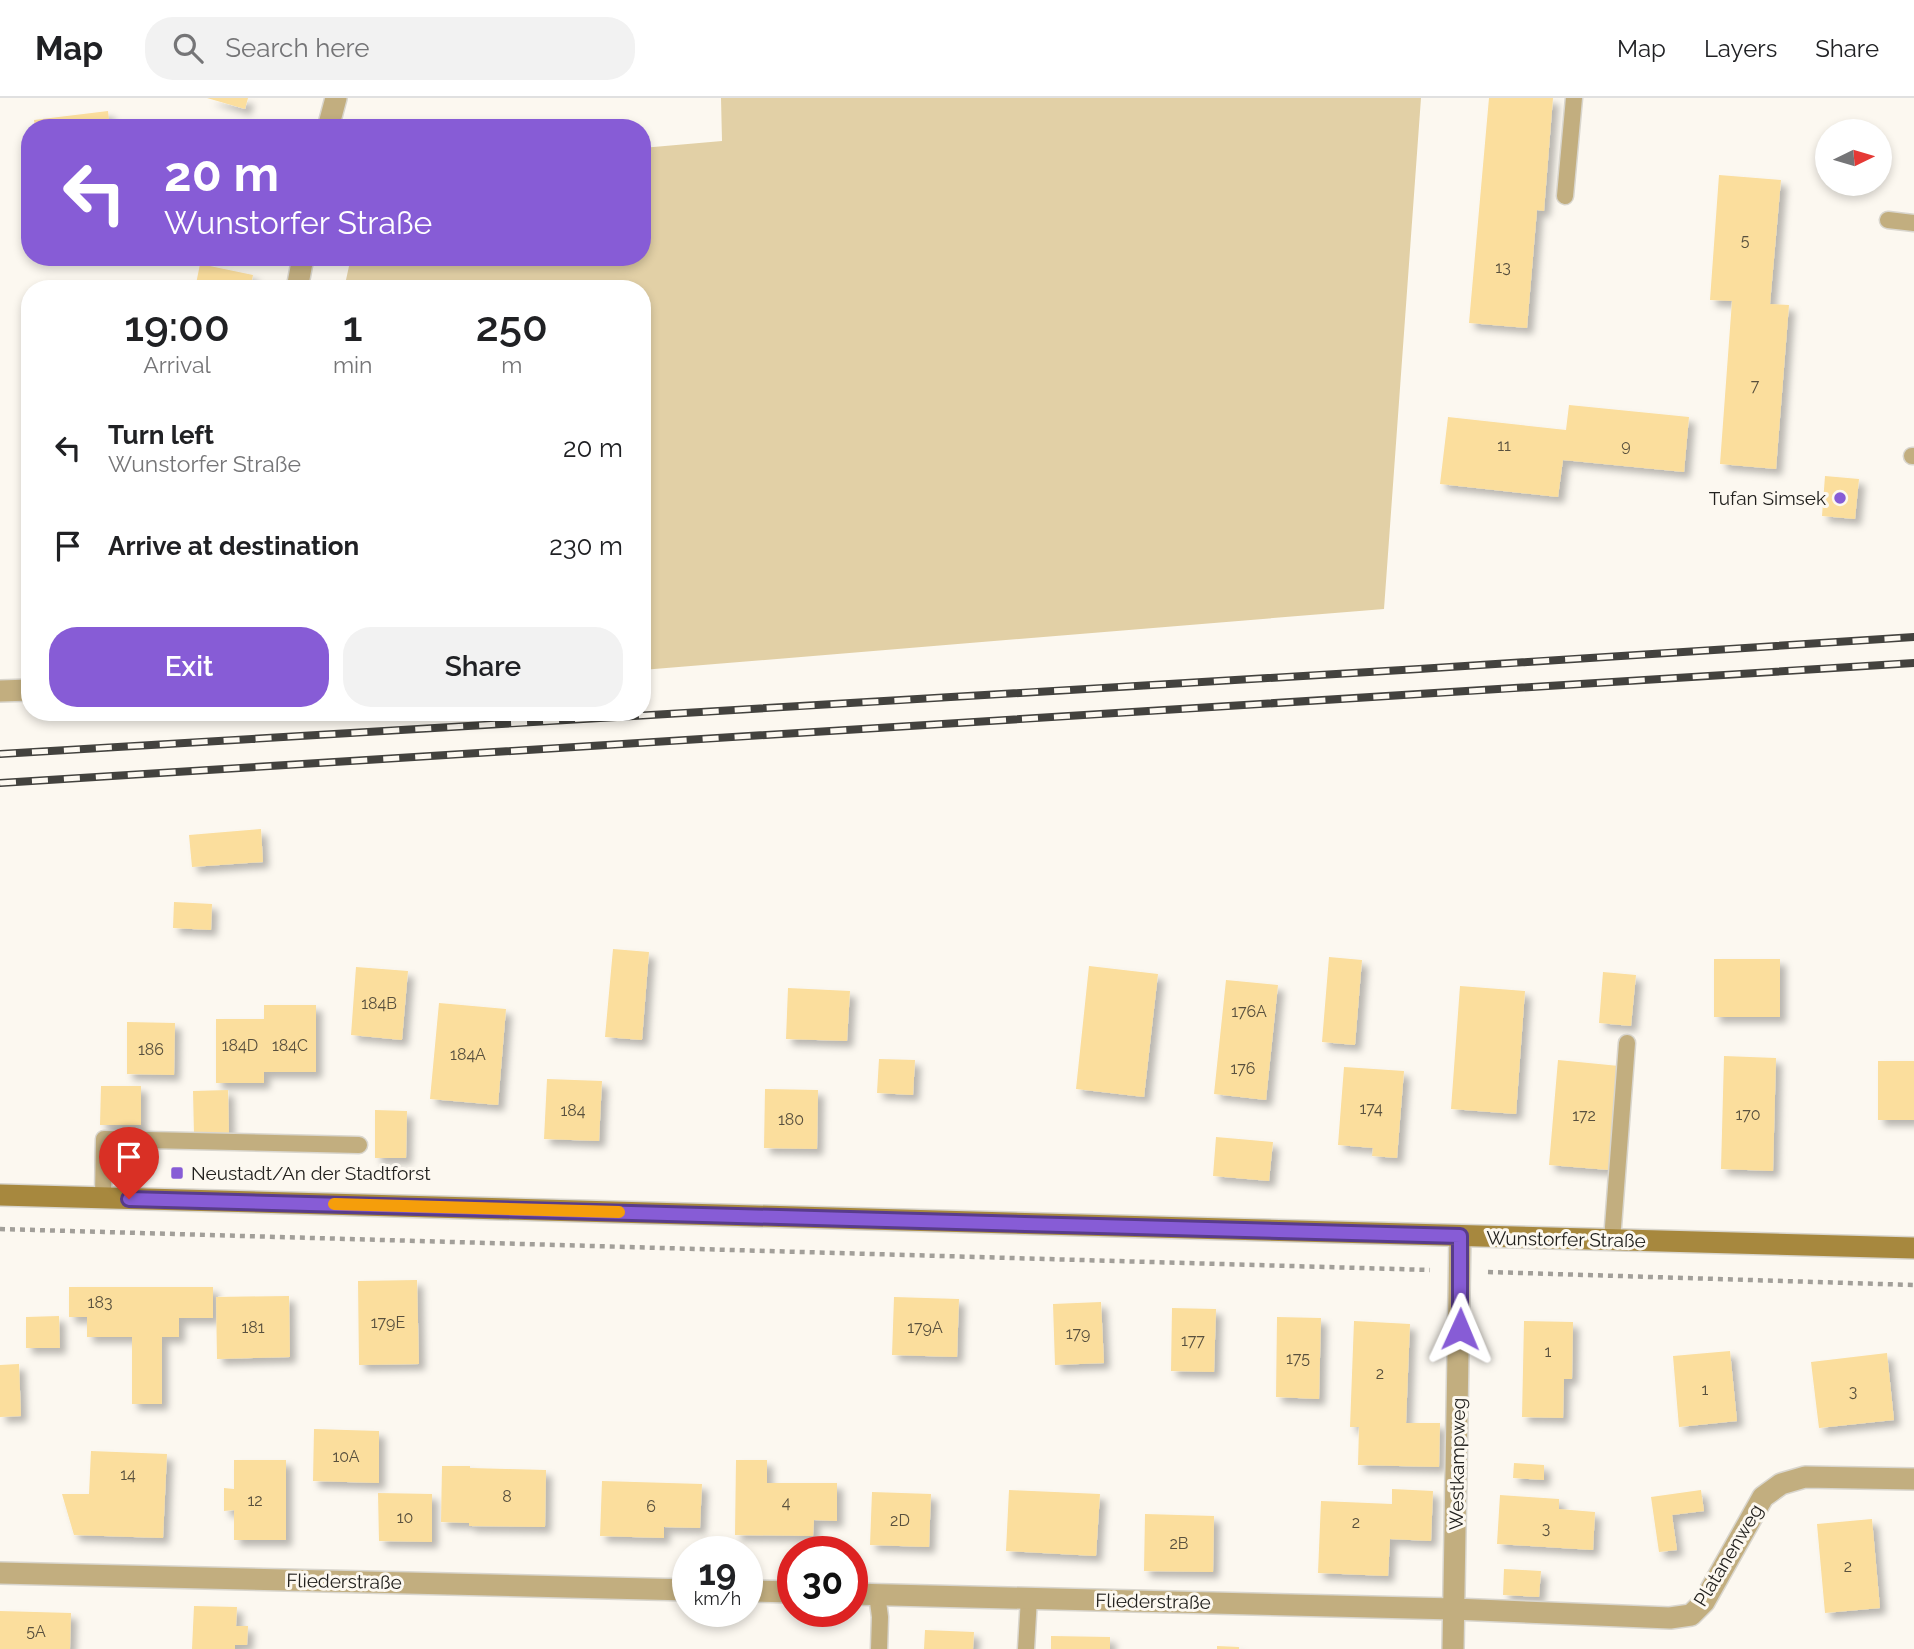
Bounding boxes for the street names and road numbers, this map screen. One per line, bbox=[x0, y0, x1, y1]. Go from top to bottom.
street label: Wunstorfer Straße bbox=[1486, 1227, 1646, 1251]
street label: Westkampweg bbox=[1445, 1398, 1469, 1530]
street label: Platanenweg bbox=[1689, 1500, 1767, 1610]
street label: Fliederstraße bbox=[286, 1569, 402, 1593]
street label: Fliederstraße bbox=[1095, 1589, 1211, 1613]

